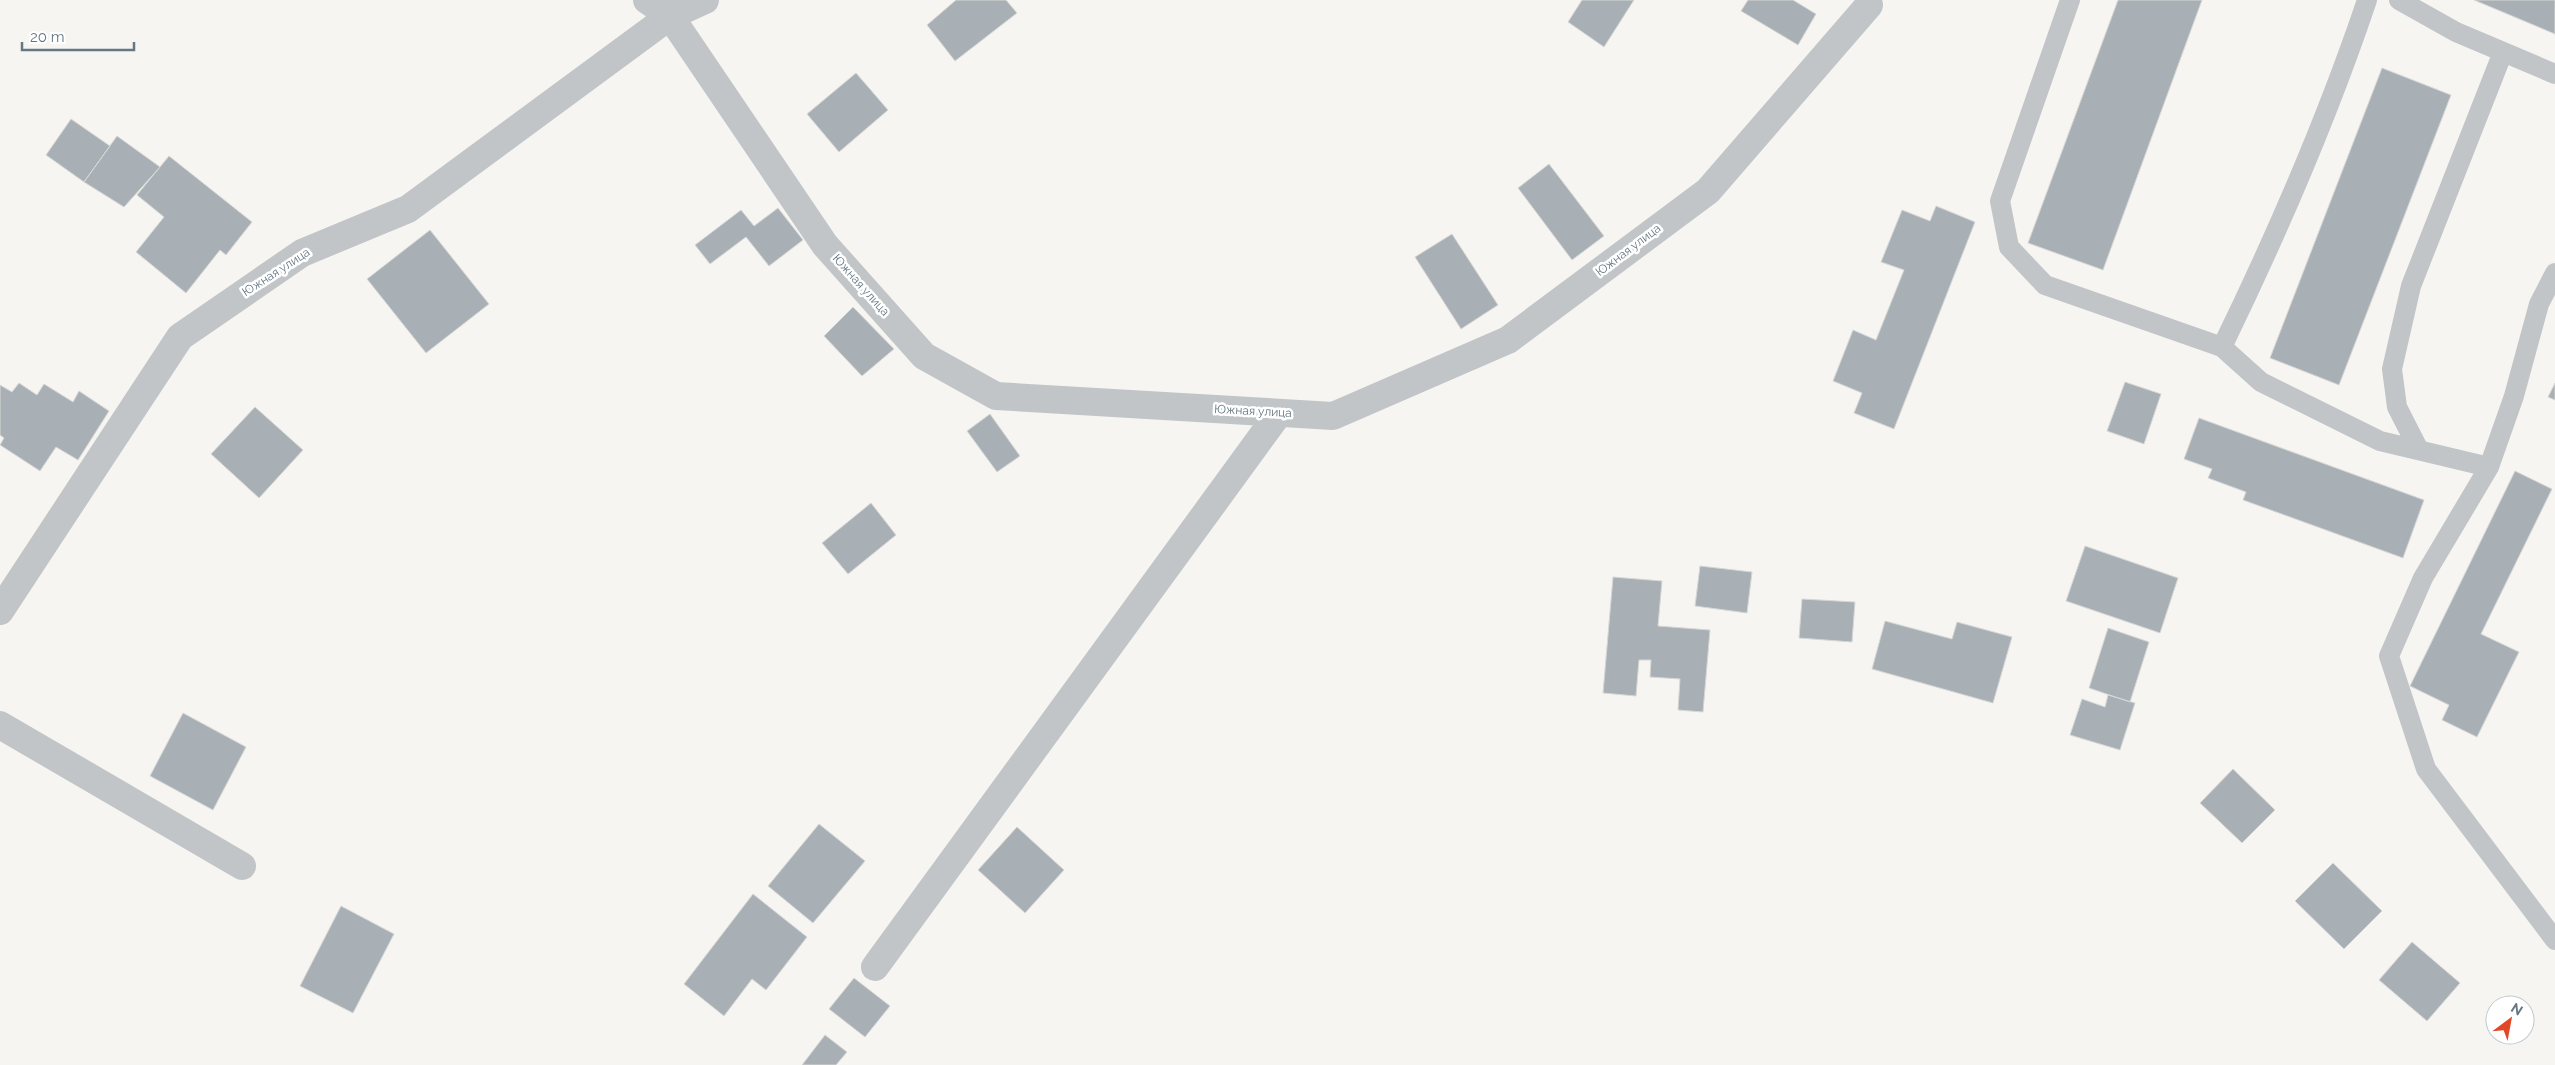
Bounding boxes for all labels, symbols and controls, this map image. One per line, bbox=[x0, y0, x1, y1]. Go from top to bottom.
scale bar bbox=[22, 20, 135, 52]
text: 20 m bbox=[30, 28, 65, 46]
street label: Южная улица bbox=[1593, 221, 1663, 279]
street label: Южная улица bbox=[240, 245, 312, 299]
street label: Южная улица bbox=[830, 251, 892, 319]
street label: Южная улица bbox=[1214, 402, 1292, 420]
north arrow bbox=[2485, 995, 2535, 1045]
text: N bbox=[2508, 999, 2526, 1019]

